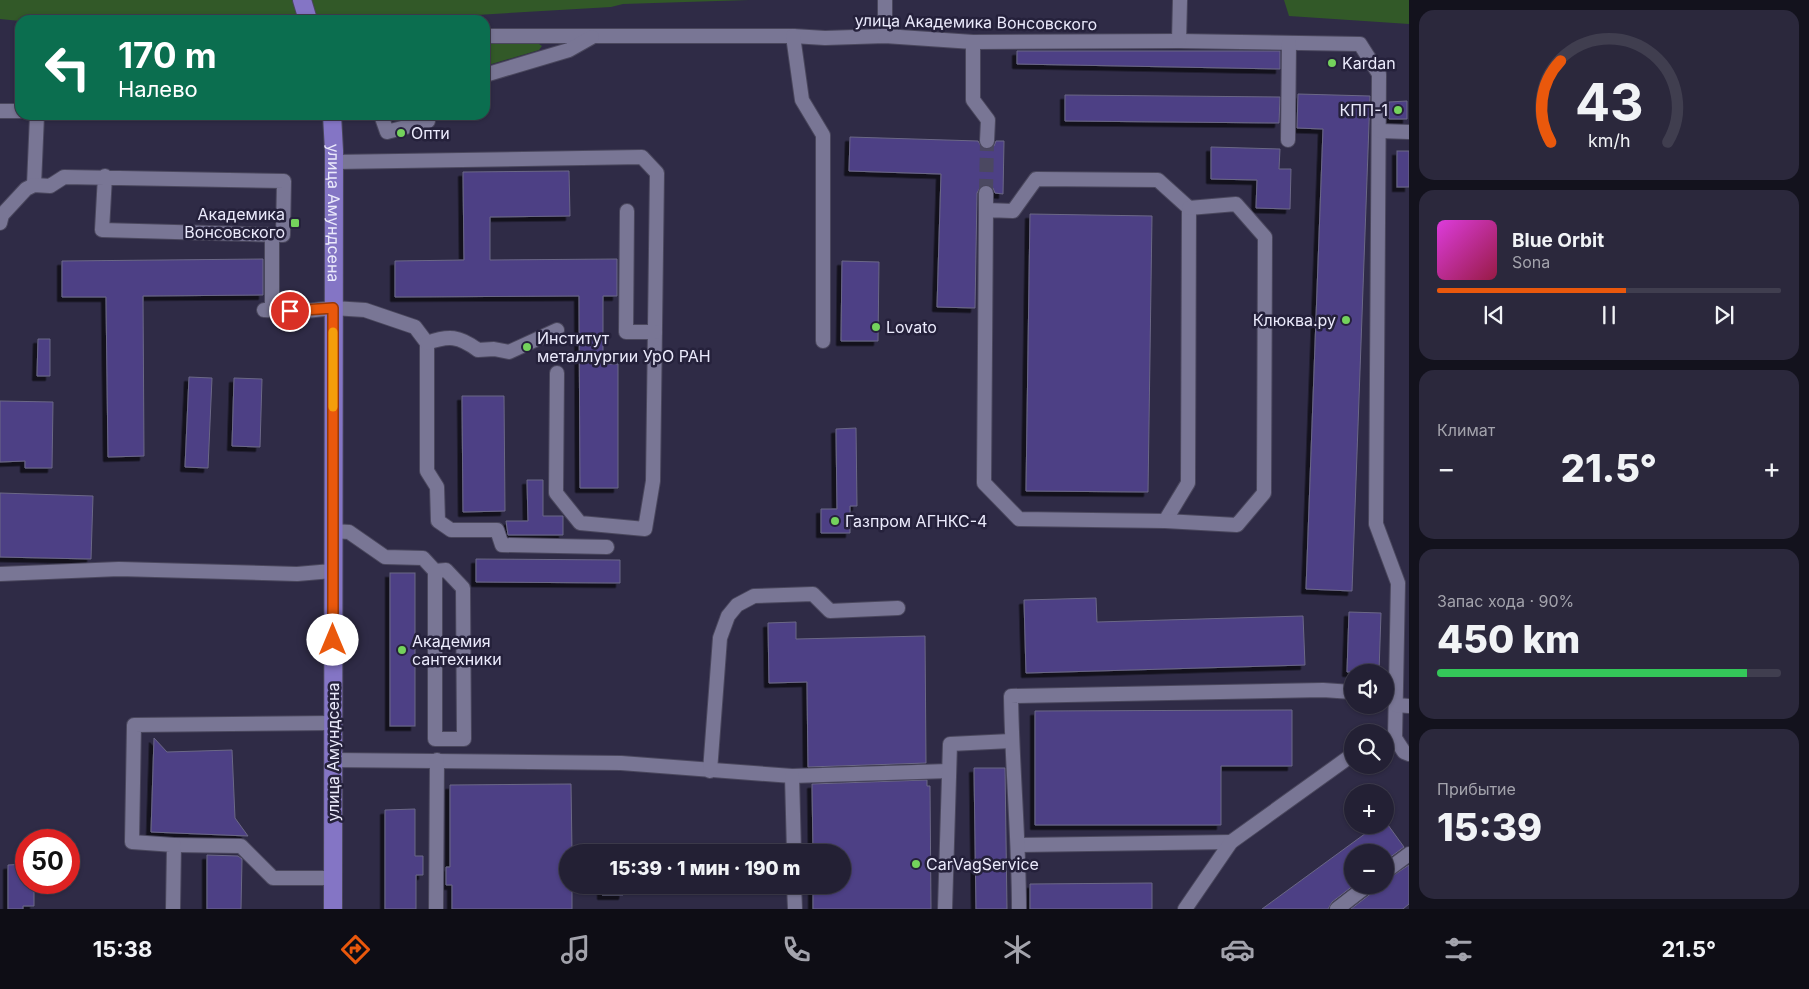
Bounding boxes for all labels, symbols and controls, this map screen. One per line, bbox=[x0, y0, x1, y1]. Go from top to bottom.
street label: улица Академика Вонсовского bbox=[855, 10, 1097, 34]
text: 170 m bbox=[118, 34, 217, 76]
icon: left bbox=[35, 35, 100, 100]
place label: Kardan bbox=[1342, 53, 1396, 73]
marker: Kardan bbox=[1326, 57, 1338, 69]
text: 43 bbox=[1575, 71, 1643, 134]
text: Налево bbox=[118, 76, 198, 102]
place label: КПП-1 bbox=[1340, 100, 1388, 120]
marker: КПП-1 bbox=[1392, 104, 1404, 116]
place label: Опти bbox=[411, 123, 450, 143]
marker: Опти bbox=[395, 127, 407, 139]
text: km/h bbox=[1588, 130, 1630, 151]
street label: улица Амундсена bbox=[324, 143, 344, 282]
place label: Академика Вонсовского bbox=[184, 204, 285, 242]
marker: Академика Вонсовского bbox=[289, 217, 301, 229]
text: Blue Orbit bbox=[1512, 229, 1604, 252]
text: Sona bbox=[1512, 252, 1550, 272]
pin bbox=[269, 290, 311, 332]
icon: arrive bbox=[276, 297, 304, 325]
icon: previous bbox=[1480, 301, 1508, 329]
icon: pause bbox=[1595, 301, 1623, 329]
icon: next bbox=[1710, 301, 1738, 329]
place label: Клюква.ру bbox=[1253, 310, 1336, 330]
marker: Клюква.ру bbox=[1340, 314, 1352, 326]
place label: Lovato bbox=[886, 317, 937, 337]
marker: Lovato bbox=[870, 321, 882, 333]
place label: Институт металлургии УрО РАН bbox=[537, 328, 711, 366]
marker: Институт металлургии УрО РАН bbox=[521, 341, 533, 353]
text: Климат bbox=[1437, 420, 1495, 440]
text: 21.5° bbox=[1561, 445, 1657, 491]
text: − bbox=[1437, 451, 1456, 485]
text: + bbox=[1762, 451, 1781, 485]
place label: Газпром АГНКС-4 bbox=[845, 511, 987, 531]
marker: Газпром АГНКС-4 bbox=[829, 515, 841, 527]
text: Запас хода · 90% bbox=[1437, 591, 1574, 611]
position arrow bbox=[306, 613, 358, 665]
text: 450 km bbox=[1437, 616, 1580, 662]
place label: Академия сантехники bbox=[412, 631, 502, 669]
marker: Академия сантехники bbox=[396, 644, 408, 656]
map controls bbox=[1344, 664, 1394, 894]
button: sound bbox=[1344, 664, 1394, 714]
street label: улица Амундсена bbox=[323, 683, 343, 821]
button: search bbox=[1344, 724, 1394, 774]
text: Прибытие bbox=[1437, 779, 1516, 799]
button: + bbox=[1344, 784, 1394, 834]
text: 15:39 bbox=[1437, 804, 1542, 850]
speed limit sign: 50 bbox=[15, 829, 80, 894]
button: − bbox=[1344, 844, 1394, 894]
place label: CarVagService bbox=[926, 854, 1039, 874]
text: 15:39 · 1 мин · 190 m bbox=[610, 857, 800, 880]
marker: CarVagService bbox=[910, 858, 922, 870]
icon: directions bbox=[338, 932, 373, 967]
icon: music bbox=[558, 932, 593, 967]
icon: phone bbox=[779, 932, 814, 967]
icon: climate bbox=[1000, 932, 1035, 967]
icon: car bbox=[1220, 932, 1255, 967]
icon: filters bbox=[1441, 932, 1476, 967]
text: 15:38 bbox=[93, 936, 152, 962]
text: 21.5° bbox=[1661, 936, 1716, 962]

